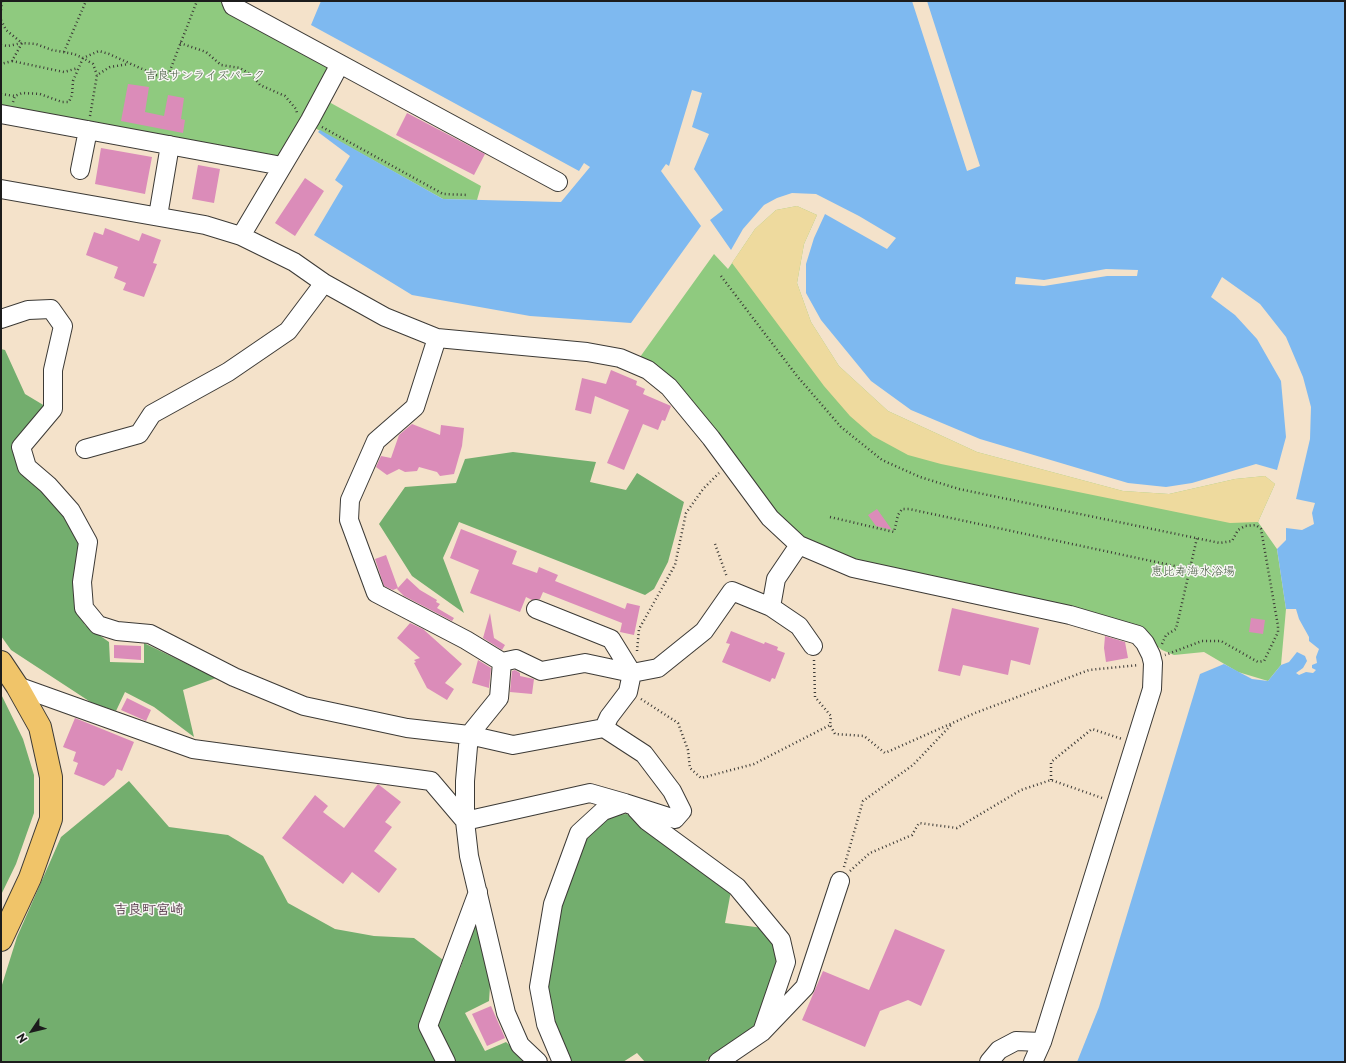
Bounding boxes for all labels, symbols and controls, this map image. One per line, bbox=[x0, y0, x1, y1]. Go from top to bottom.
park label: 吉良サンライズパーク bbox=[145, 69, 265, 83]
park label: 恵比寿海水浴場 bbox=[1151, 565, 1235, 579]
district label: 吉良町宮崎 bbox=[114, 902, 184, 918]
north arrow bbox=[12, 1011, 52, 1051]
text: N bbox=[12, 1030, 31, 1047]

